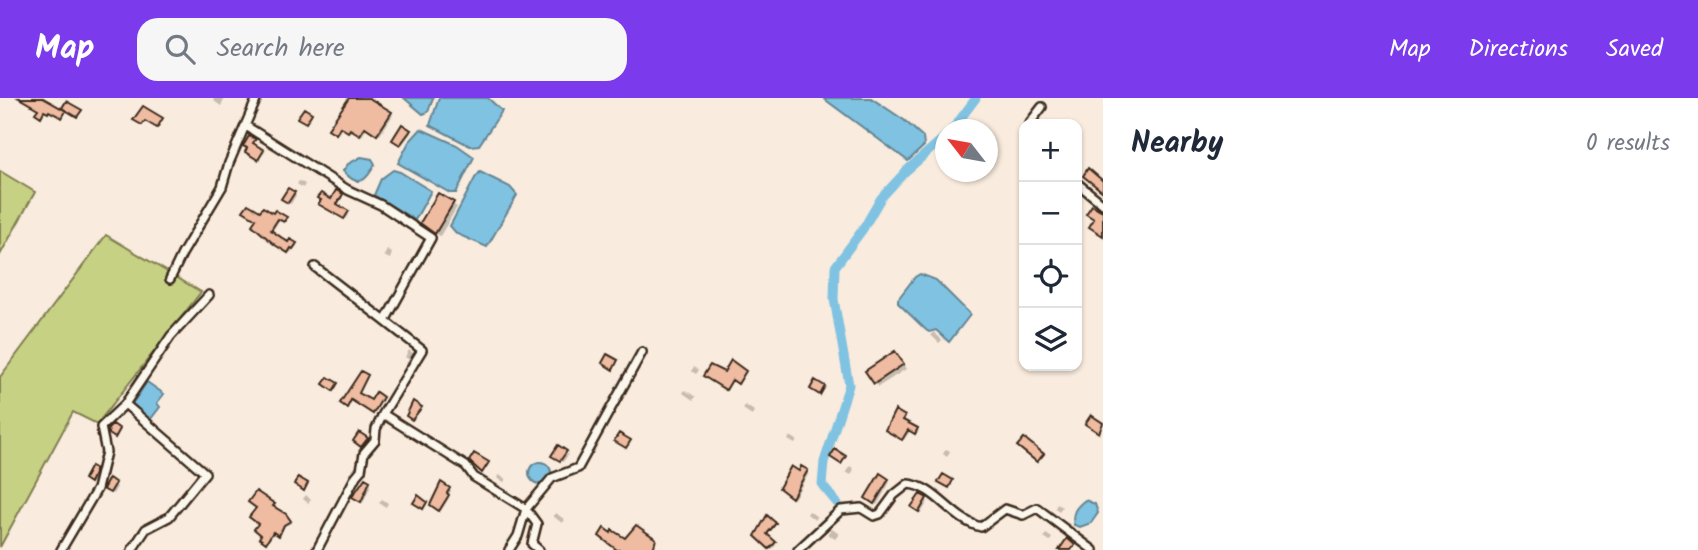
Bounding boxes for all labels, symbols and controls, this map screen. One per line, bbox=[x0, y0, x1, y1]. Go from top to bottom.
search box bbox=[137, 18, 627, 81]
text: Map bbox=[35, 23, 95, 76]
text: Search here bbox=[217, 28, 345, 70]
icon: search bbox=[161, 30, 199, 68]
text: Map bbox=[1389, 30, 1431, 69]
text: Directions bbox=[1469, 30, 1568, 69]
text: Saved bbox=[1606, 30, 1663, 69]
north arrow bbox=[935, 119, 998, 182]
map controls bbox=[1019, 119, 1082, 371]
button: + bbox=[1019, 119, 1082, 182]
text: Nearby bbox=[1131, 120, 1223, 168]
text: 0 results bbox=[1586, 126, 1670, 162]
button: − bbox=[1019, 182, 1082, 245]
button: locate bbox=[1019, 245, 1082, 308]
button: layers bbox=[1019, 308, 1082, 371]

